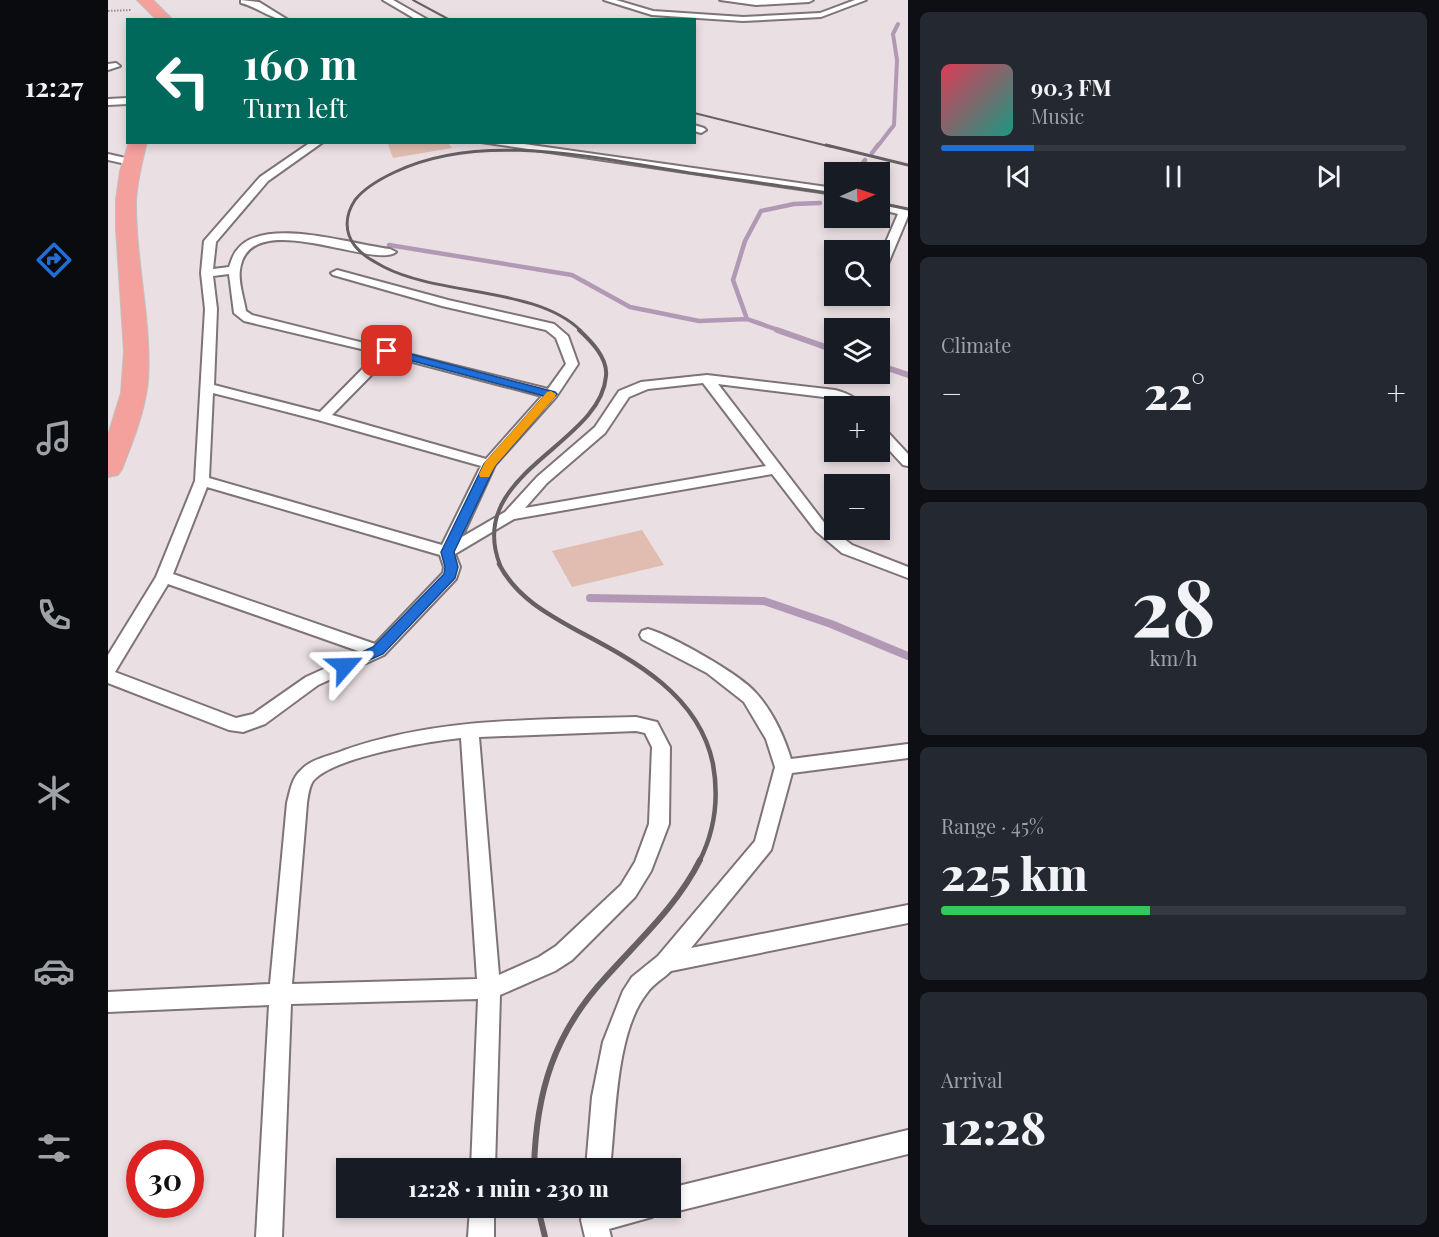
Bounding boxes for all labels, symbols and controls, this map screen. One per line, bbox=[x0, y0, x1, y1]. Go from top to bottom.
text: 160 m bbox=[243, 35, 358, 91]
icon: left bbox=[144, 42, 222, 120]
text: 12:27 bbox=[25, 68, 83, 104]
text: 90.3 FM bbox=[1031, 72, 1112, 102]
text: Turn left bbox=[243, 89, 347, 125]
text: Music bbox=[1031, 102, 1084, 129]
icon: previous bbox=[1002, 160, 1035, 193]
icon: pause bbox=[1157, 160, 1190, 193]
icon: next bbox=[1312, 160, 1345, 193]
north arrow bbox=[824, 162, 890, 228]
map controls bbox=[824, 162, 890, 540]
icon: directions bbox=[33, 239, 75, 281]
button: search bbox=[824, 240, 890, 306]
button: layers bbox=[824, 318, 890, 384]
pin bbox=[361, 325, 412, 376]
text: Climate bbox=[941, 331, 1011, 358]
icon: arrive bbox=[370, 334, 403, 367]
text: 22° bbox=[1144, 361, 1205, 421]
text: − bbox=[941, 370, 962, 414]
text: + bbox=[1387, 370, 1406, 414]
button: + bbox=[824, 396, 890, 462]
icon: music bbox=[33, 417, 75, 459]
button: − bbox=[824, 474, 890, 540]
text: 28 bbox=[1131, 553, 1216, 657]
icon: phone bbox=[33, 594, 75, 636]
position arrow bbox=[313, 634, 377, 698]
text: km/h bbox=[1150, 644, 1197, 671]
icon: climate bbox=[33, 772, 75, 814]
text: Range · 45% bbox=[941, 812, 1044, 839]
text: 225 km bbox=[941, 842, 1088, 902]
icon: car bbox=[33, 950, 75, 992]
text: Arrival bbox=[941, 1066, 1003, 1093]
text: 12:28 bbox=[941, 1096, 1046, 1156]
icon: filters bbox=[33, 1127, 75, 1169]
speed limit sign: 30 bbox=[126, 1140, 204, 1218]
text: 12:28 · 1 min · 230 m bbox=[408, 1173, 609, 1203]

